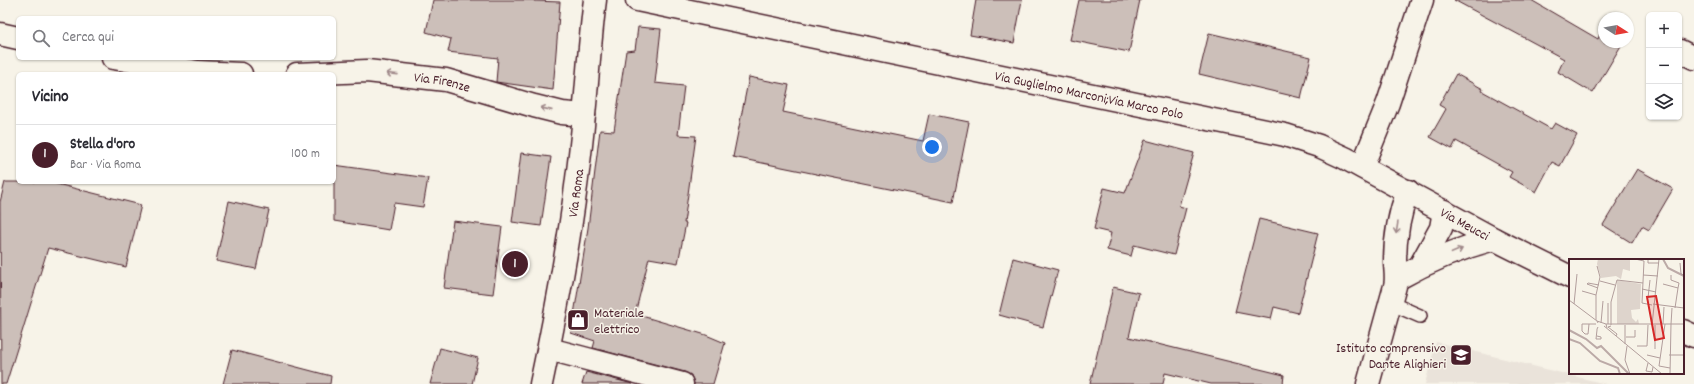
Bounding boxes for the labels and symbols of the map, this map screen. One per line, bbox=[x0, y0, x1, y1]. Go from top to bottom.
north arrow bbox=[1598, 12, 1634, 48]
street label: Via Guglielmo Marconi;Via Marco Polo bbox=[993, 67, 1185, 126]
street label: Via Firenze bbox=[413, 68, 472, 99]
one-way arrow bbox=[386, 70, 399, 78]
one-way arrow bbox=[539, 104, 552, 112]
your location bbox=[922, 137, 942, 157]
street label: Via Roma bbox=[564, 168, 590, 219]
street label: Via Meucci bbox=[1436, 204, 1493, 247]
one-way arrow bbox=[1393, 222, 1401, 235]
one-way arrow bbox=[1451, 247, 1463, 254]
pin: 1 bbox=[502, 249, 528, 279]
inset map bbox=[1569, 259, 1684, 374]
place label: Materiale elettrico bbox=[594, 304, 644, 340]
shop icon: Materiale elettrico bbox=[565, 307, 591, 333]
place label: Istituto comprensivo Dante Alighieri bbox=[1336, 339, 1446, 375]
school or university icon: Istituto comprensivo Dante Alighieri bbox=[1448, 342, 1474, 368]

